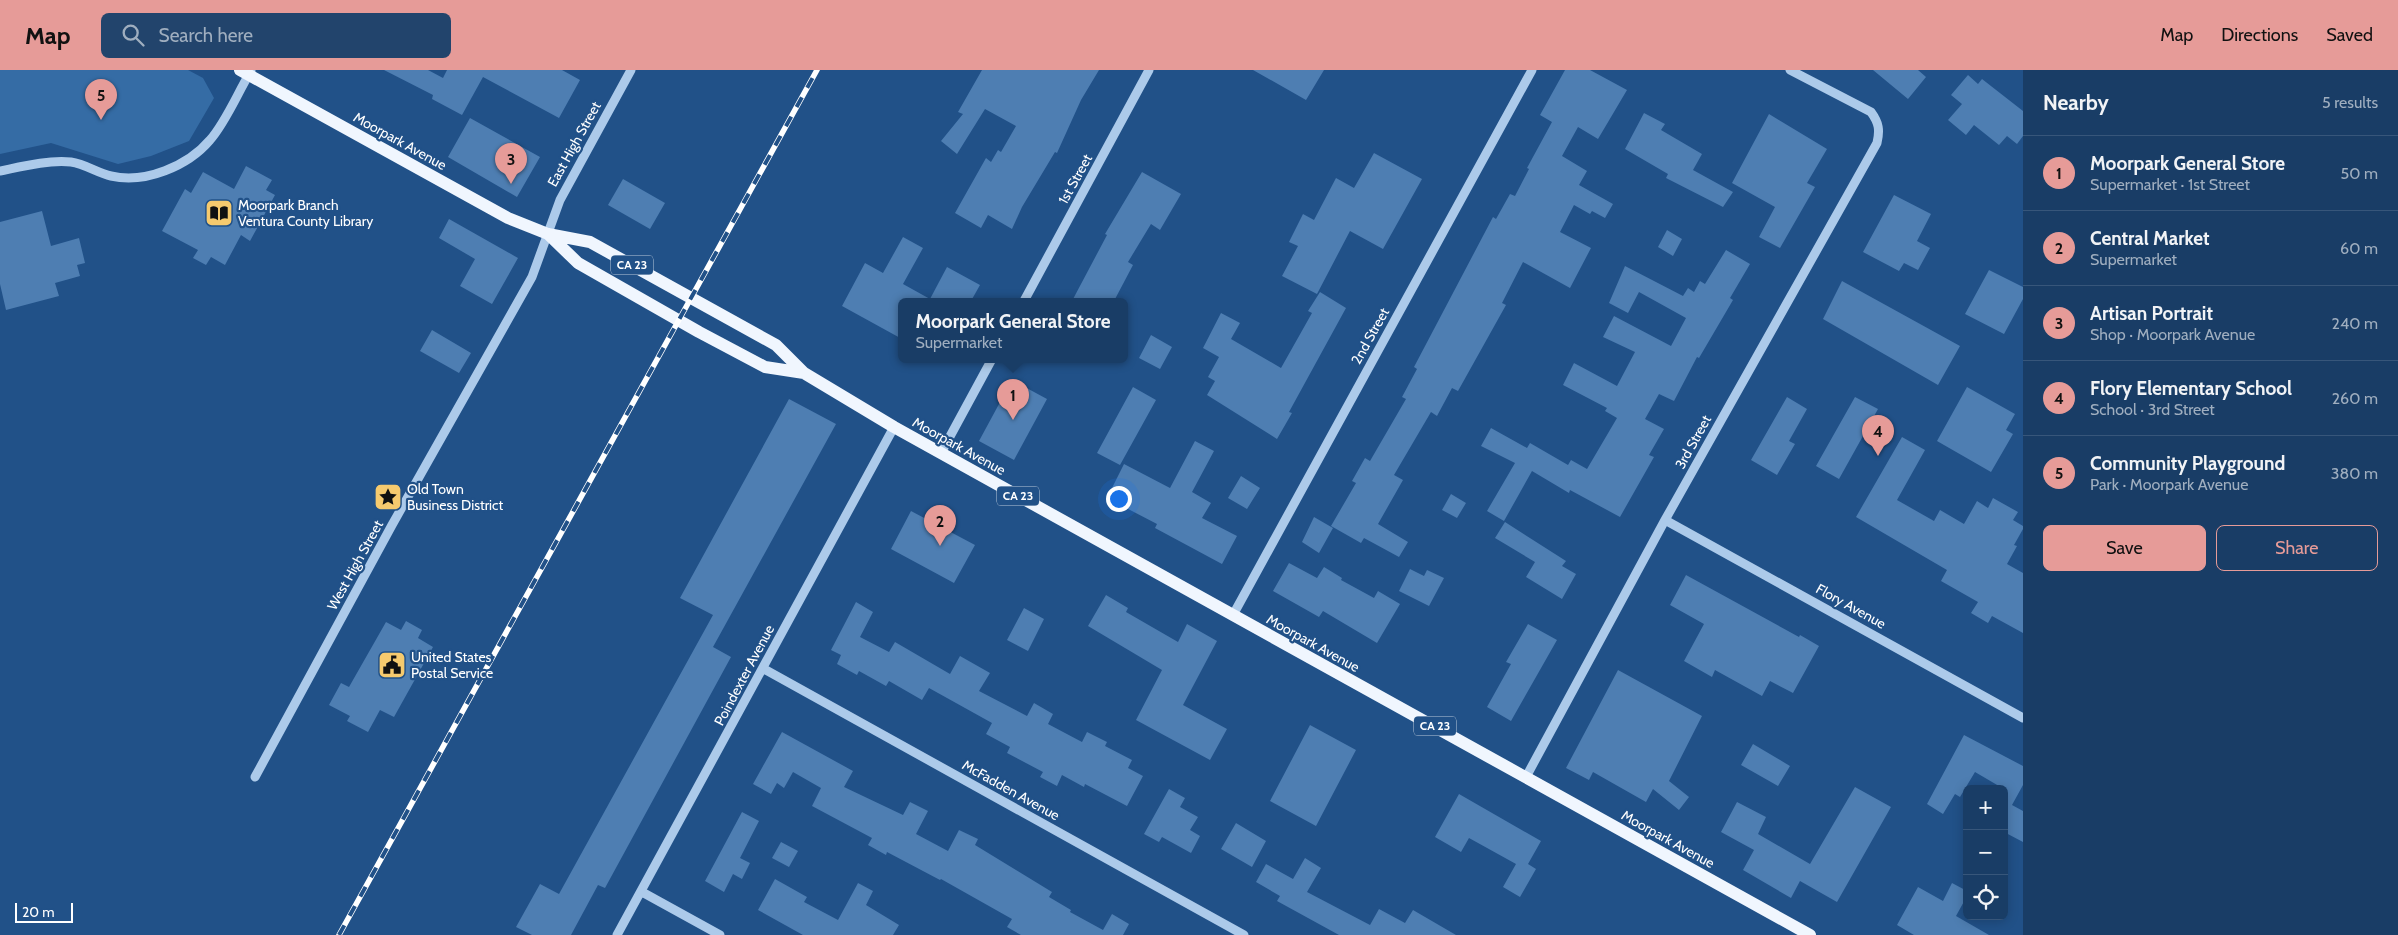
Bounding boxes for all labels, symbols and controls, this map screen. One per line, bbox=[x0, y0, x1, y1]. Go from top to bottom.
search box bbox=[101, 13, 451, 58]
text: Map bbox=[25, 21, 71, 50]
icon: search bbox=[119, 21, 147, 49]
text: Search here bbox=[159, 24, 253, 47]
text: Map bbox=[2160, 24, 2193, 46]
text: Directions bbox=[2221, 24, 2298, 46]
text: Saved bbox=[2326, 24, 2373, 46]
pin: 5 bbox=[85, 79, 117, 120]
text: Nearby bbox=[2043, 90, 2109, 115]
text: 5 results bbox=[2322, 93, 2378, 112]
street label: East High Street bbox=[543, 98, 605, 190]
street label: Moorpark Avenue bbox=[350, 108, 450, 174]
pin: 3 bbox=[495, 143, 527, 184]
street label: 1st Street bbox=[1054, 151, 1096, 207]
text: Moorpark General Store bbox=[2090, 152, 2285, 175]
text: 1 bbox=[2056, 164, 2062, 183]
text: 50 m bbox=[2341, 164, 2378, 183]
text: Supermarket · 1st Street bbox=[2090, 175, 2250, 194]
place label: Moorpark Branch Ventura County Library bbox=[238, 196, 373, 230]
library icon: Moorpark Branch Ventura County Library bbox=[204, 198, 234, 228]
text: Central Market bbox=[2090, 227, 2210, 250]
text: 2 bbox=[2055, 239, 2063, 258]
text: 60 m bbox=[2340, 239, 2378, 258]
text: Supermarket bbox=[2090, 250, 2177, 269]
road number: CA 23 bbox=[611, 256, 653, 274]
popup bbox=[898, 298, 1128, 363]
text: Artisan Portrait bbox=[2090, 302, 2213, 325]
street label: 2nd Street bbox=[1347, 304, 1393, 368]
text: Moorpark General Store bbox=[915, 310, 1111, 333]
text: 3 bbox=[2055, 314, 2063, 333]
text: 240 m bbox=[2332, 314, 2378, 333]
text: Shop · Moorpark Avenue bbox=[2090, 325, 2255, 344]
text: Supermarket bbox=[915, 333, 1002, 352]
text: Flory Elementary School bbox=[2090, 377, 2292, 400]
pin: 1 bbox=[997, 379, 1029, 420]
text: 4 bbox=[2054, 389, 2064, 408]
text: 260 m bbox=[2332, 389, 2378, 408]
text: School · 3rd Street bbox=[2090, 400, 2215, 419]
street label: 3rd Street bbox=[1671, 412, 1715, 472]
street label: Moorpark Avenue bbox=[909, 413, 1009, 479]
pin: 4 bbox=[1862, 415, 1894, 456]
text: Community Playground bbox=[2090, 452, 2285, 475]
text: 5 bbox=[2055, 464, 2063, 483]
text: 380 m bbox=[2331, 464, 2378, 483]
text: Park · Moorpark Avenue bbox=[2090, 475, 2248, 494]
place label: Old Town Business District bbox=[407, 480, 503, 514]
place icon: Old Town Business District bbox=[373, 482, 403, 512]
road number: CA 23 bbox=[997, 486, 1039, 506]
your location bbox=[1106, 486, 1132, 512]
pin: 2 bbox=[924, 505, 956, 546]
street label: West High Street bbox=[323, 517, 387, 613]
button: Save bbox=[2043, 525, 2206, 571]
button: Share bbox=[2216, 525, 2378, 571]
street label: Flory Avenue bbox=[1813, 579, 1889, 633]
street label: Moorpark Avenue bbox=[1263, 610, 1363, 676]
street label: Poindexter Avenue bbox=[710, 621, 778, 729]
place label: United States Postal Service bbox=[411, 648, 493, 682]
public building icon: United States Postal Service bbox=[377, 650, 407, 680]
road number: CA 23 bbox=[1414, 716, 1456, 736]
street label: McFadden Avenue bbox=[959, 756, 1063, 824]
map controls bbox=[1963, 785, 2008, 920]
button: + bbox=[1963, 785, 2008, 830]
street label: Moorpark Avenue bbox=[1618, 806, 1718, 872]
button: − bbox=[1963, 830, 2008, 875]
button: locate bbox=[1963, 875, 2008, 920]
scale bar bbox=[15, 900, 72, 923]
text: 20 m bbox=[22, 903, 55, 921]

